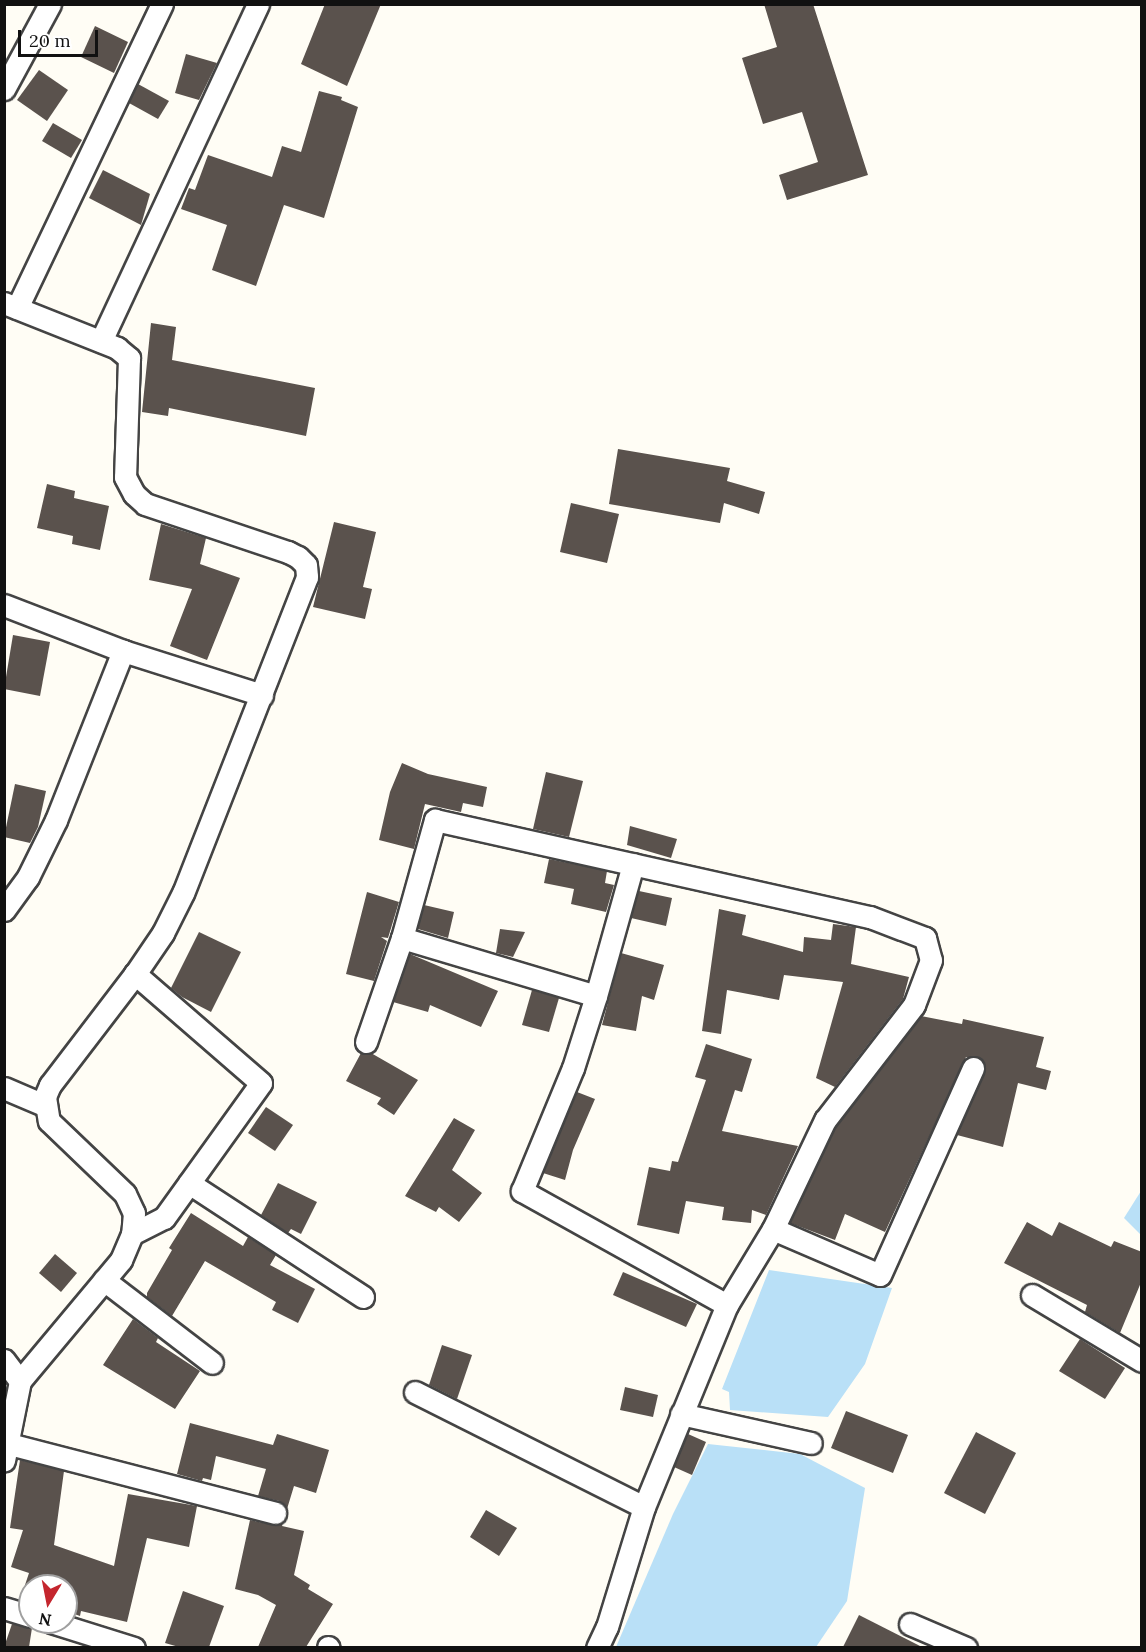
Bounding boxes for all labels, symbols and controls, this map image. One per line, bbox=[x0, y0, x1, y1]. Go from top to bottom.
scale bar bbox=[21, 18, 100, 56]
text: 20 m bbox=[29, 29, 71, 52]
north arrow bbox=[18, 1574, 78, 1634]
text: N bbox=[37, 1609, 53, 1631]

